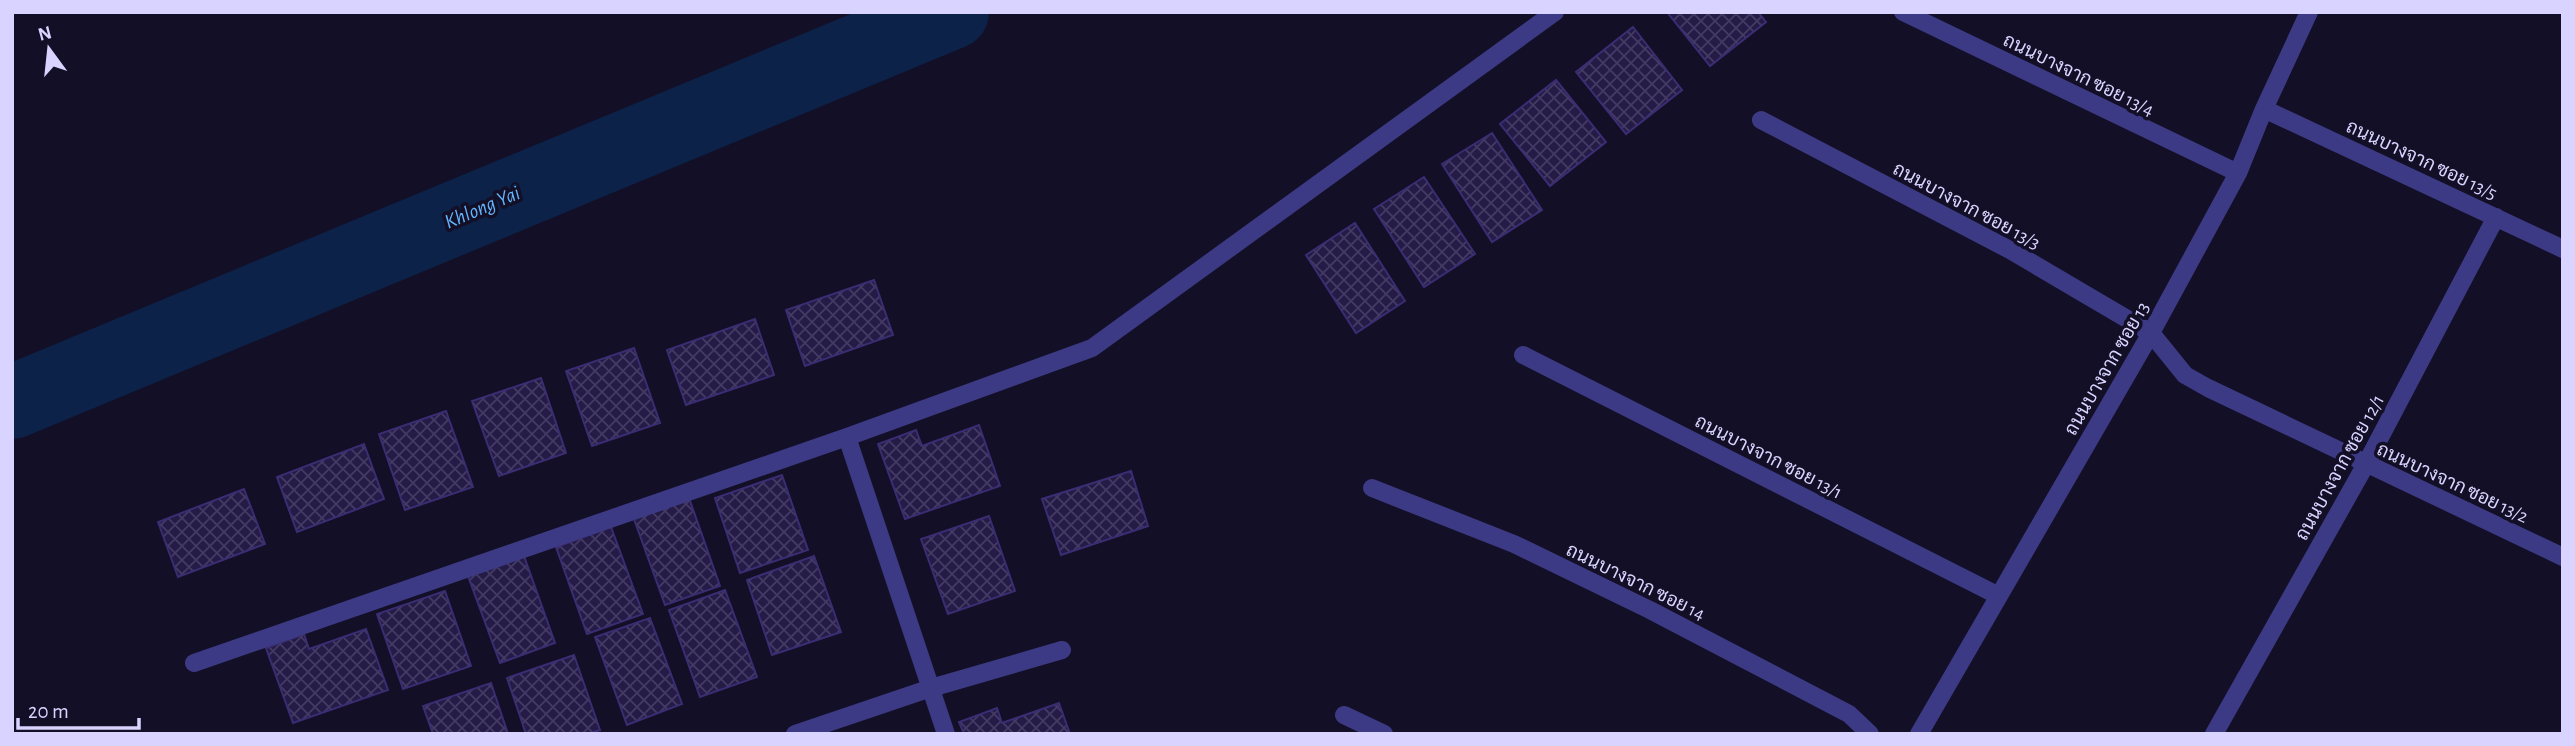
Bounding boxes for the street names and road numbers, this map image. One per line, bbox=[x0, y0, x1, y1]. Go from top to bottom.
street label: ถนนบางจาก ซอย 13/4 bbox=[2000, 31, 2157, 120]
street label: ถนนบางจาก ซอย 13/5 bbox=[2343, 117, 2500, 204]
street label: ถนนบางจาก ซอย 13/3 bbox=[1890, 160, 2043, 253]
street label: ถนนบางจาก ซอย 13 bbox=[2061, 299, 2153, 439]
street label: ถนนบางจาก ซอย 12/1 bbox=[2292, 392, 2388, 544]
street label: ถนนบางจาก ซอย 13/1 bbox=[1692, 412, 1845, 503]
street label: ถนนบางจาก ซอย 13/2 bbox=[2374, 440, 2531, 527]
street label: ถนนบางจาก ซอย 14 bbox=[1563, 541, 1708, 624]

